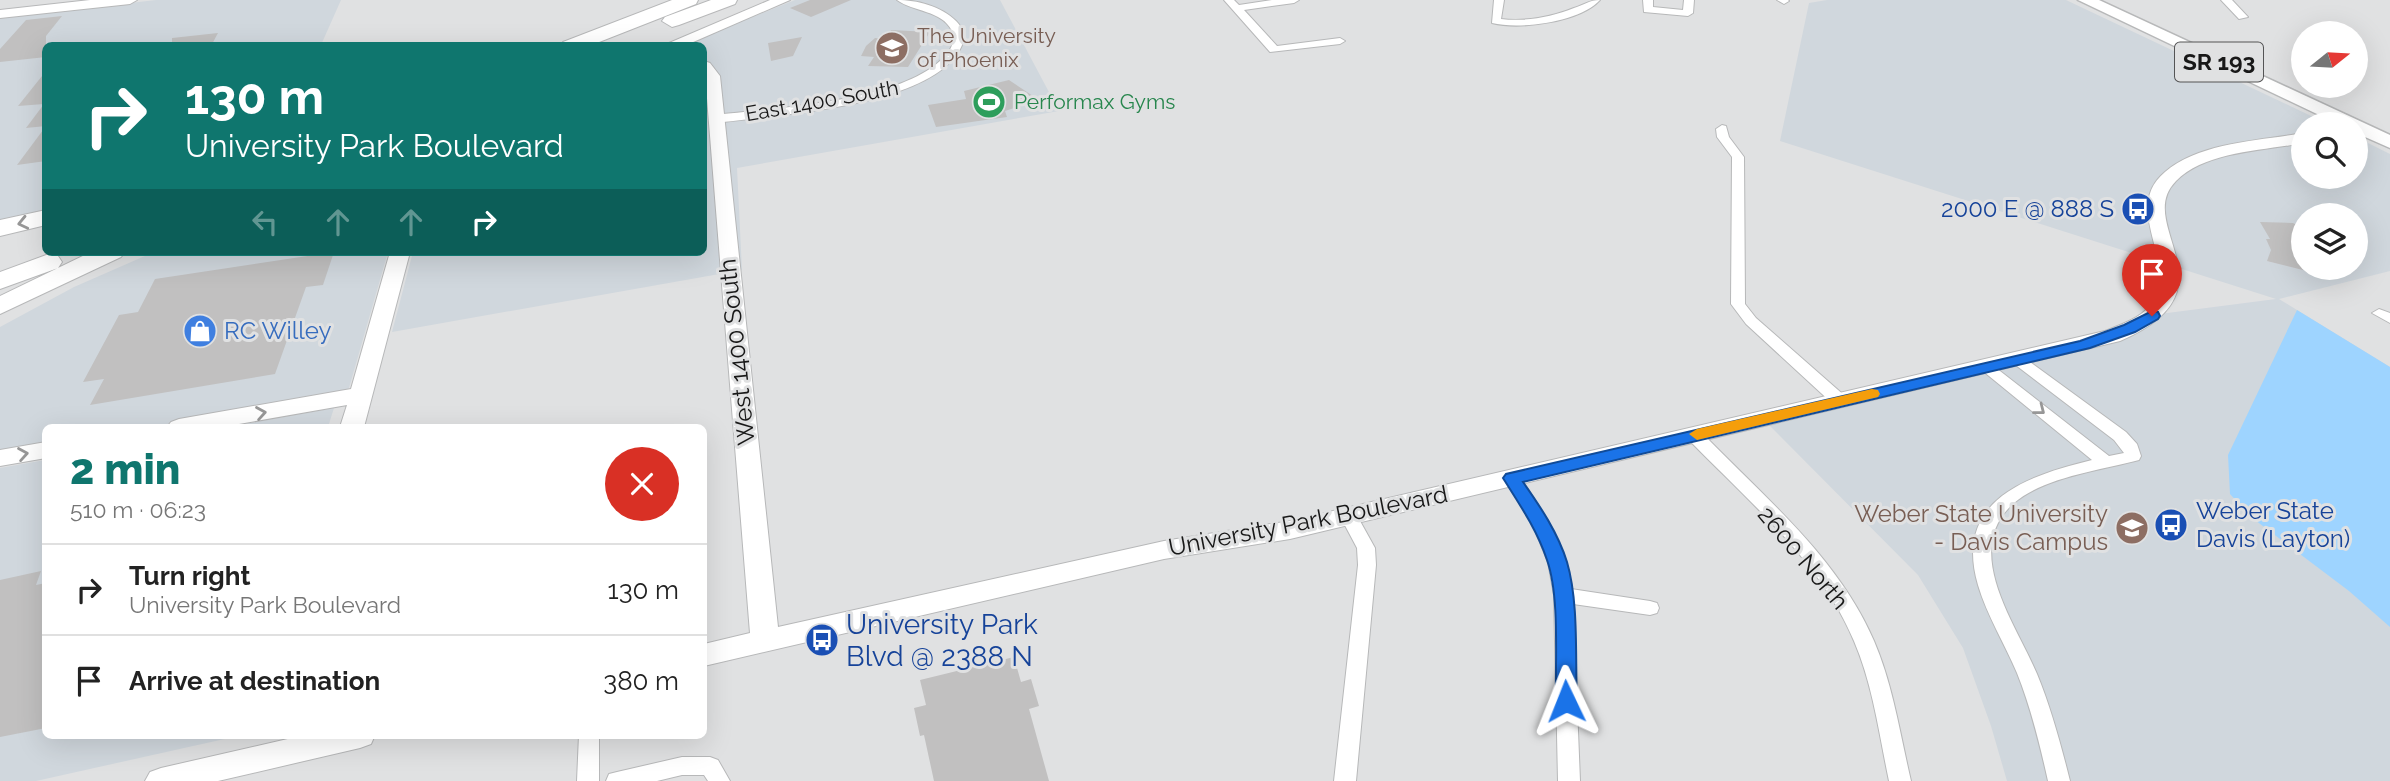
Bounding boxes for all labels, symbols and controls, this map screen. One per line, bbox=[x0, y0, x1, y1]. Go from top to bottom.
north arrow bbox=[2291, 21, 2368, 98]
map controls bbox=[2291, 21, 2368, 280]
place label: The University of Phoenix bbox=[917, 23, 1056, 72]
school or university icon: The University of Phoenix bbox=[873, 29, 911, 67]
road number: SR 193 bbox=[2175, 43, 2263, 82]
text: 130 m bbox=[185, 68, 324, 125]
icon: right bbox=[70, 70, 161, 161]
street label: East 1400 South bbox=[743, 75, 901, 126]
sports icon: Performax Gyms bbox=[970, 83, 1008, 121]
place label: Performax Gyms bbox=[1014, 89, 1175, 114]
button: search bbox=[2291, 112, 2368, 189]
text: University Park Boulevard bbox=[185, 127, 564, 164]
bus stop icon: 2000 E @ 888 S bbox=[2119, 190, 2157, 228]
place label: 2000 E @ 888 S bbox=[1941, 194, 2114, 223]
icon: left bbox=[246, 203, 284, 241]
icon: ahead bbox=[319, 203, 357, 241]
icon: ahead bbox=[392, 203, 430, 241]
icon: right bbox=[465, 203, 503, 241]
button: layers bbox=[2291, 203, 2368, 280]
one-way arrow bbox=[17, 214, 29, 229]
pin bbox=[2122, 244, 2182, 316]
icon: arrive bbox=[2133, 255, 2171, 293]
street label: West 1400 South bbox=[712, 257, 761, 447]
shop icon: RC Willey bbox=[181, 312, 219, 350]
place label: RC Willey bbox=[224, 316, 332, 345]
one-way arrow bbox=[2032, 401, 2045, 414]
one-way arrow bbox=[256, 406, 267, 421]
text: 2 min bbox=[70, 445, 180, 494]
button: close bbox=[605, 447, 679, 521]
one-way arrow bbox=[17, 448, 29, 463]
street label: University Park Boulevard bbox=[1166, 479, 1450, 562]
text: 510 m · 06:23 bbox=[70, 496, 206, 523]
place label: Weber State Davis (Layton) bbox=[2196, 496, 2350, 553]
place label: Weber State University - Davis Campus bbox=[1854, 499, 2108, 556]
street label: 2600 North bbox=[1752, 500, 1855, 615]
bus stop icon: Weber State Davis (Layton) bbox=[2152, 506, 2190, 544]
school or university icon: Weber State University - Davis Campus bbox=[2113, 509, 2151, 547]
text: Turn right bbox=[129, 561, 250, 591]
icon: right bbox=[70, 571, 108, 609]
text: 130 m bbox=[608, 575, 679, 605]
text: University Park Boulevard bbox=[129, 591, 401, 618]
place label: University Park Blvd @ 2388 N bbox=[846, 608, 1038, 673]
bus stop icon: University Park Blvd @ 2388 N bbox=[803, 621, 841, 659]
icon: arrive bbox=[70, 662, 108, 700]
position arrow bbox=[1529, 664, 1603, 738]
text: Arrive at destination bbox=[129, 666, 380, 696]
text: 380 m bbox=[603, 666, 679, 696]

